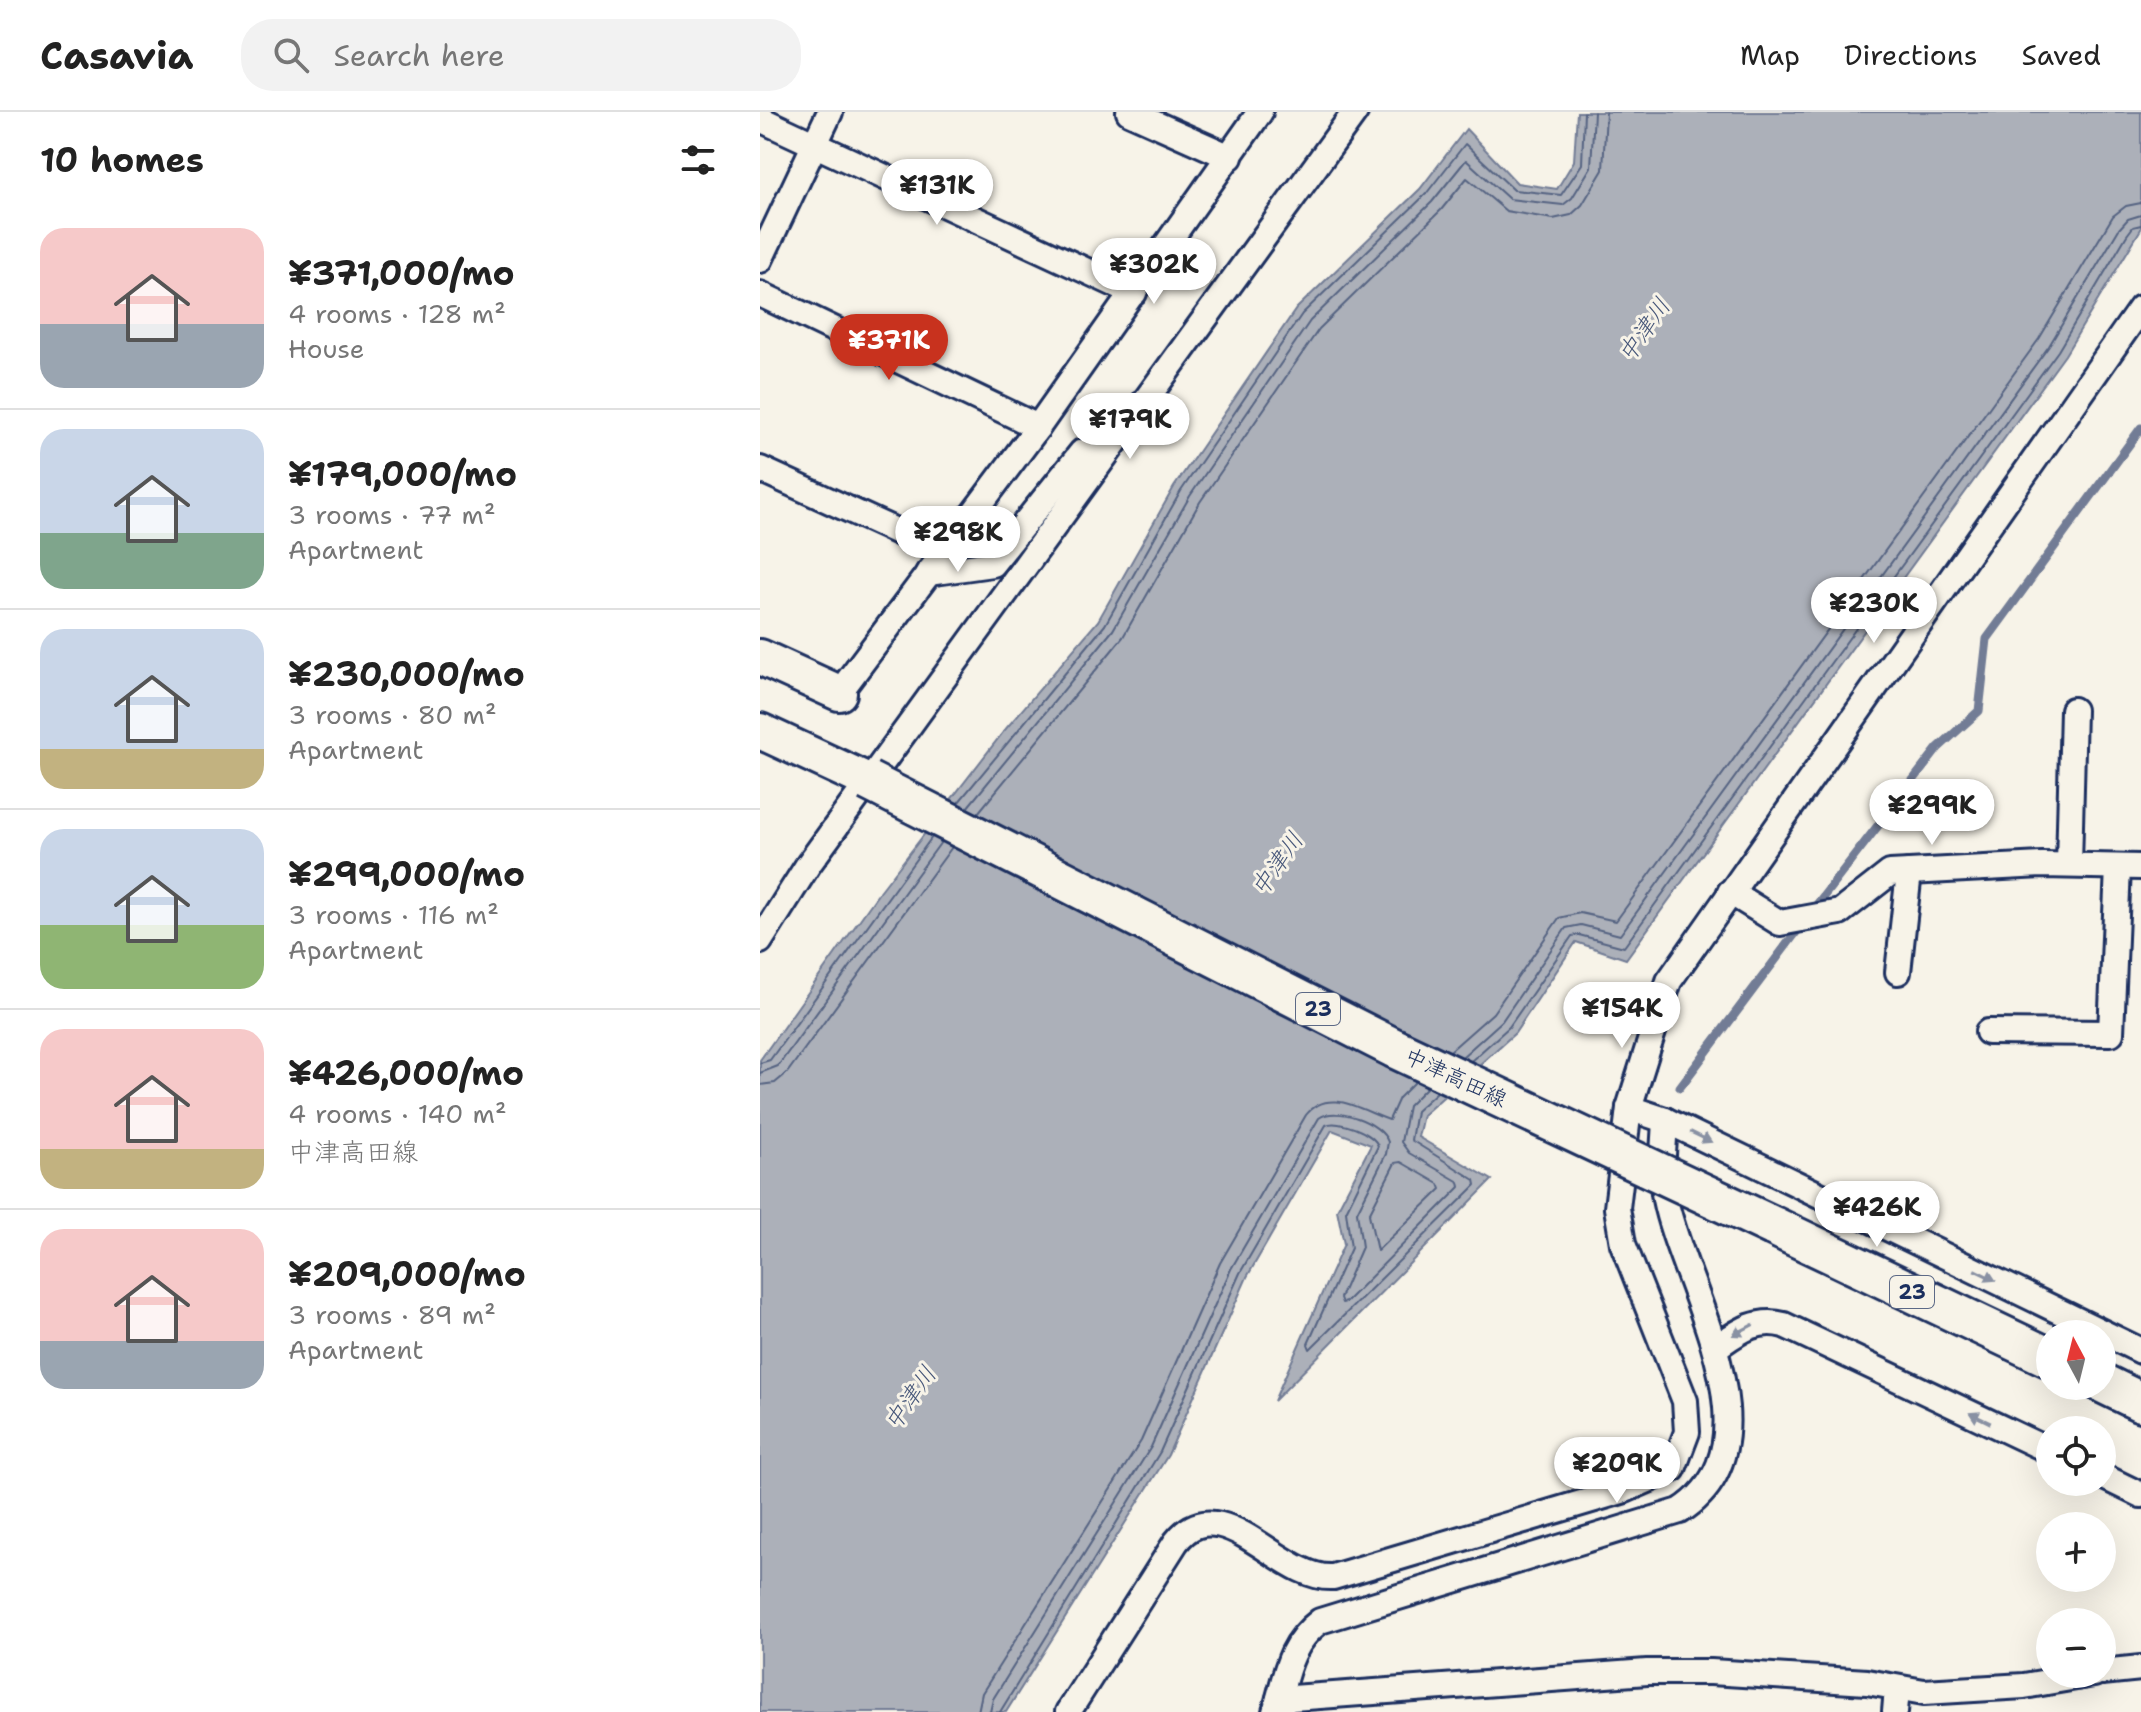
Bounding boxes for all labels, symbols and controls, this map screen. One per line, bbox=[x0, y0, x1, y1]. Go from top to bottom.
search box bbox=[241, 19, 801, 91]
text: Casavia bbox=[40, 30, 193, 81]
icon: search bbox=[269, 33, 313, 77]
text: Search here bbox=[333, 35, 505, 76]
text: Map bbox=[1740, 36, 1800, 74]
text: Directions bbox=[1844, 36, 1978, 74]
text: Saved bbox=[2022, 36, 2101, 74]
text: 10 homes bbox=[40, 137, 204, 183]
icon: filters bbox=[676, 138, 720, 182]
pin: ¥131K bbox=[881, 159, 993, 227]
text: ¥131K bbox=[899, 167, 975, 202]
pin: ¥302K bbox=[1098, 238, 1210, 306]
text: ¥302K bbox=[1109, 246, 1199, 281]
text: ¥371,000/mo bbox=[288, 250, 515, 296]
icon: home bbox=[104, 260, 200, 356]
water label: 中津川 bbox=[1610, 291, 1678, 369]
text: 4 rooms · 128 m² bbox=[288, 296, 506, 331]
pin: ¥371K bbox=[833, 314, 945, 382]
text: ¥371K bbox=[848, 322, 930, 357]
text: House bbox=[288, 331, 364, 366]
pin: ¥179K bbox=[1074, 393, 1186, 461]
text: ¥179K bbox=[1088, 401, 1172, 436]
text: ¥179,000/mo bbox=[288, 451, 517, 497]
icon: home bbox=[104, 461, 200, 557]
text: 3 rooms · 77 m² bbox=[288, 497, 496, 532]
pin: ¥298K bbox=[902, 506, 1014, 574]
text: ¥298K bbox=[913, 514, 1003, 549]
text: Apartment bbox=[288, 532, 424, 567]
pin: ¥230K bbox=[1818, 577, 1930, 645]
text: ¥230K bbox=[1829, 585, 1919, 620]
text: ¥230,000/mo bbox=[288, 651, 525, 697]
icon: home bbox=[104, 661, 200, 757]
text: 3 rooms · 80 m² bbox=[288, 697, 497, 732]
text: Apartment bbox=[288, 732, 424, 767]
pin: ¥299K bbox=[1876, 779, 1988, 847]
text: ¥299K bbox=[1887, 787, 1977, 822]
water label: 中津川 bbox=[1243, 825, 1311, 903]
text: ¥299,000/mo bbox=[288, 851, 525, 897]
icon: home bbox=[104, 861, 200, 957]
text: 3 rooms · 116 m² bbox=[288, 897, 499, 932]
text: Apartment bbox=[288, 932, 424, 967]
pin: ¥154K bbox=[1566, 982, 1678, 1050]
text: ¥154K bbox=[1581, 990, 1663, 1025]
road number: 23 bbox=[1296, 993, 1340, 1025]
street label: 中津高田線 bbox=[1400, 1041, 1512, 1114]
text: ¥426,000/mo bbox=[288, 1050, 524, 1096]
icon: home bbox=[104, 1061, 200, 1157]
text: 4 rooms · 140 m² bbox=[288, 1096, 507, 1131]
one-way arrow bbox=[1689, 1130, 1712, 1144]
text: 中津高田線 bbox=[288, 1134, 418, 1169]
pin: ¥426K bbox=[1821, 1181, 1933, 1249]
text: ¥426K bbox=[1833, 1189, 1921, 1224]
text: ¥209,000/mo bbox=[288, 1251, 526, 1297]
icon: home bbox=[104, 1261, 200, 1357]
one-way arrow bbox=[1973, 1268, 1996, 1282]
road number: 23 bbox=[1890, 1276, 1934, 1308]
text: 3 rooms · 89 m² bbox=[288, 1297, 496, 1332]
north arrow bbox=[2036, 1320, 2116, 1400]
map controls bbox=[2036, 1320, 2116, 1688]
one-way arrow bbox=[1732, 1323, 1754, 1337]
text: Apartment bbox=[288, 1332, 424, 1367]
water label: 中津川 bbox=[876, 1359, 944, 1437]
one-way arrow bbox=[1968, 1411, 1991, 1425]
button: locate bbox=[2036, 1416, 2116, 1496]
pin: ¥209K bbox=[1561, 1437, 1673, 1505]
text: ¥209K bbox=[1572, 1445, 1662, 1480]
button: + bbox=[2036, 1512, 2116, 1592]
button: − bbox=[2036, 1608, 2116, 1688]

